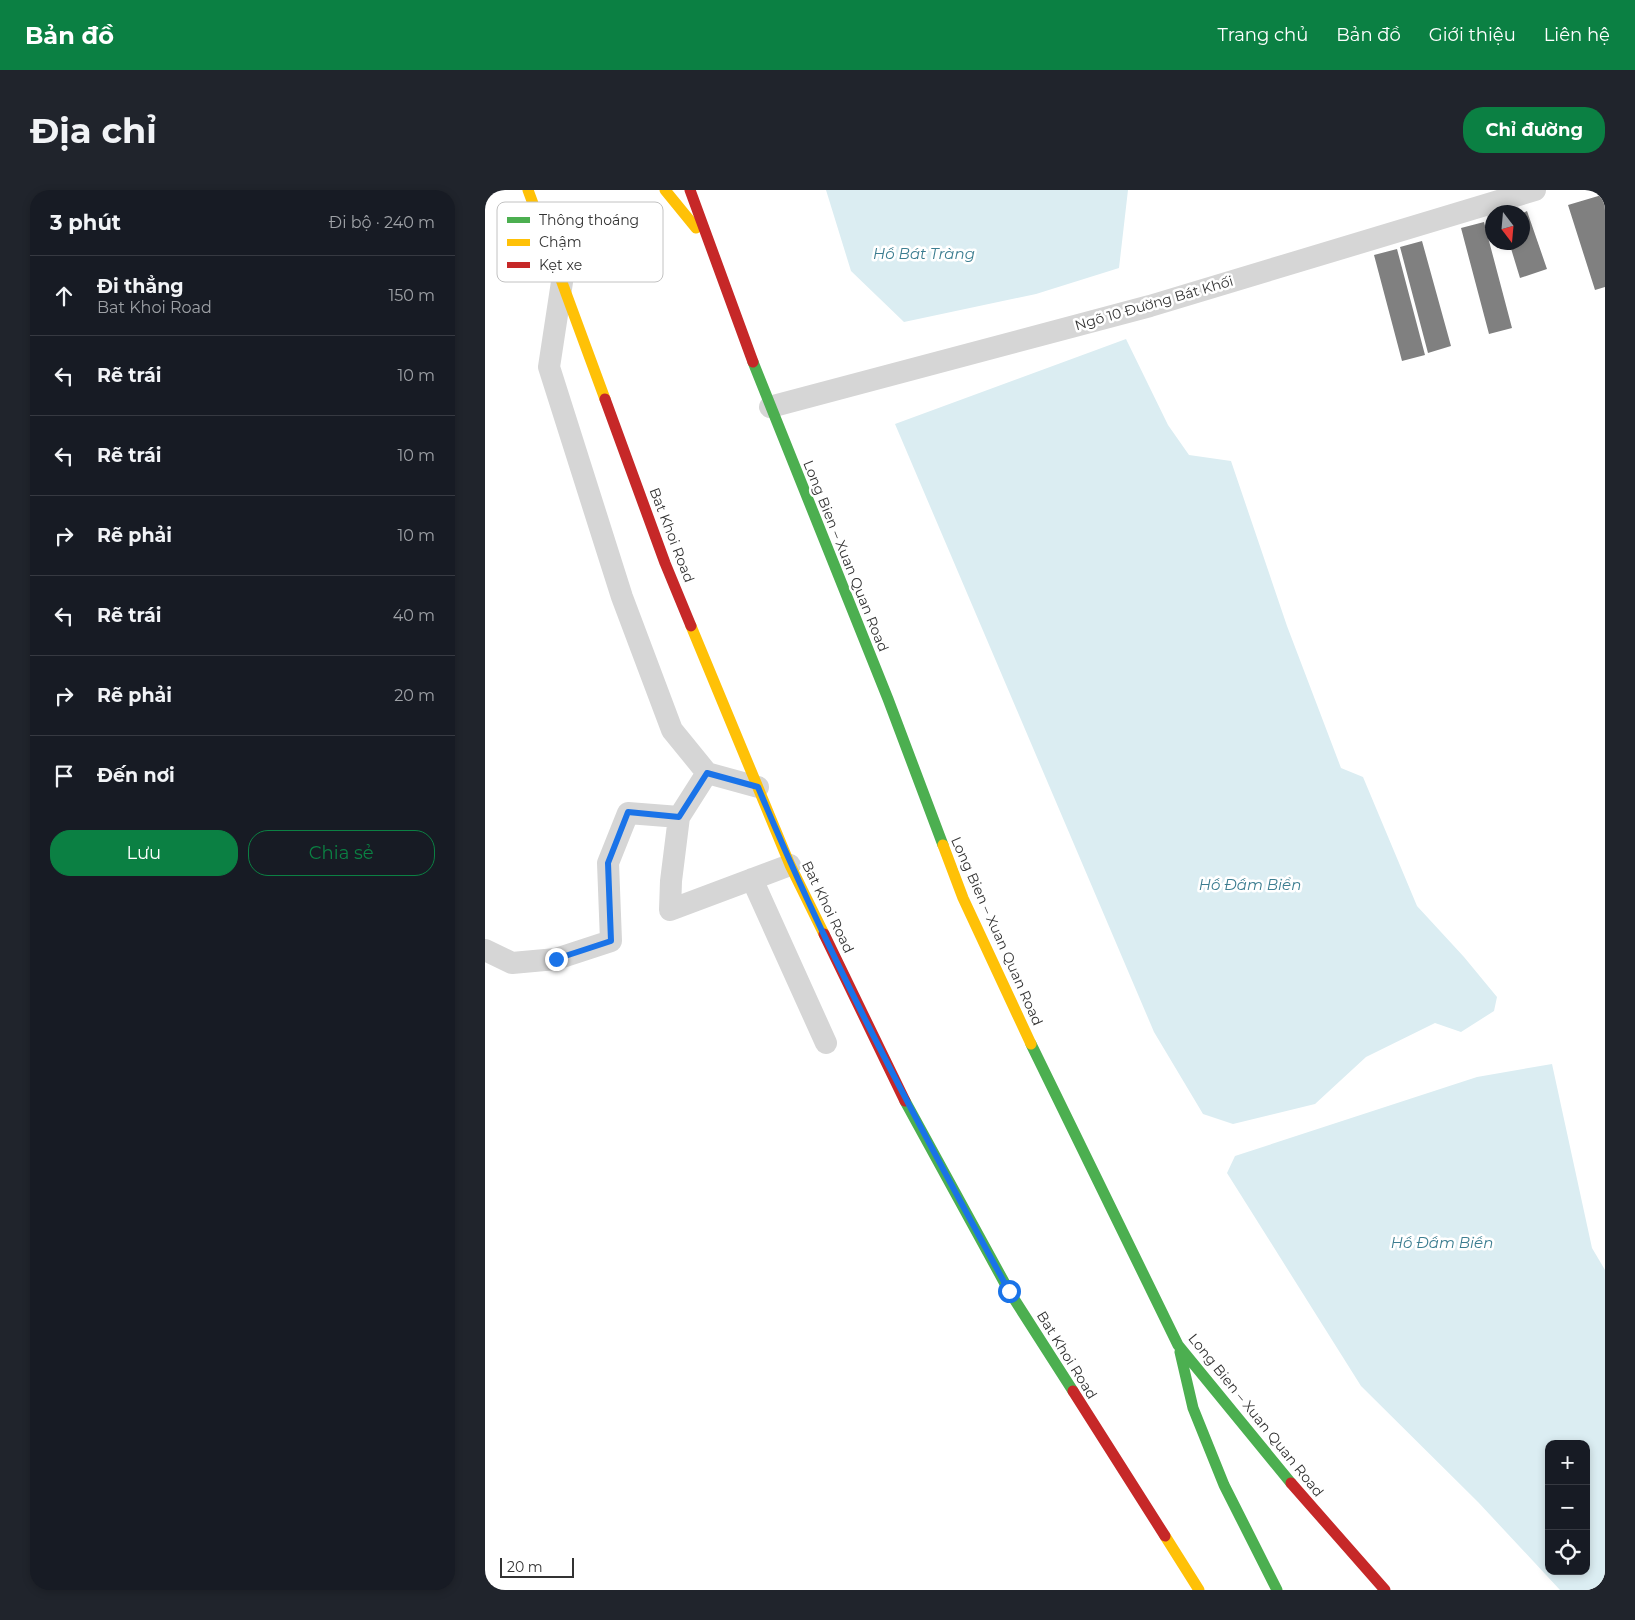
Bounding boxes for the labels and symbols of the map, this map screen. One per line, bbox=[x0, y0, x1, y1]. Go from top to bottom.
legend bbox=[497, 202, 663, 282]
north arrow bbox=[1485, 205, 1530, 250]
text: Thông thoáng bbox=[539, 211, 639, 229]
text: Chậm bbox=[539, 233, 582, 251]
water label: Hồ Bát Tràng bbox=[873, 244, 975, 263]
text: Kẹt xe bbox=[539, 256, 582, 274]
street label: Ngõ 10 Đường Bát Khối bbox=[1073, 272, 1235, 334]
street label: Long Bien – Xuan Quan Road bbox=[799, 458, 893, 654]
street label: Bat Khoi Road bbox=[646, 485, 698, 585]
street label: Long Bien – Xuan Quan Road bbox=[947, 834, 1047, 1028]
street label: Bat Khoi Road bbox=[798, 858, 858, 956]
water label: Hồ Đầm Biển bbox=[1199, 875, 1301, 894]
route end bbox=[545, 948, 568, 971]
water label: Hồ Đầm Biền bbox=[1391, 1233, 1493, 1252]
route start bbox=[998, 1280, 1021, 1303]
street label: Bat Khoi Road bbox=[1033, 1308, 1101, 1402]
street label: Long Bien – Xuan Quan Road bbox=[1185, 1330, 1327, 1500]
scale bar bbox=[500, 1555, 574, 1578]

